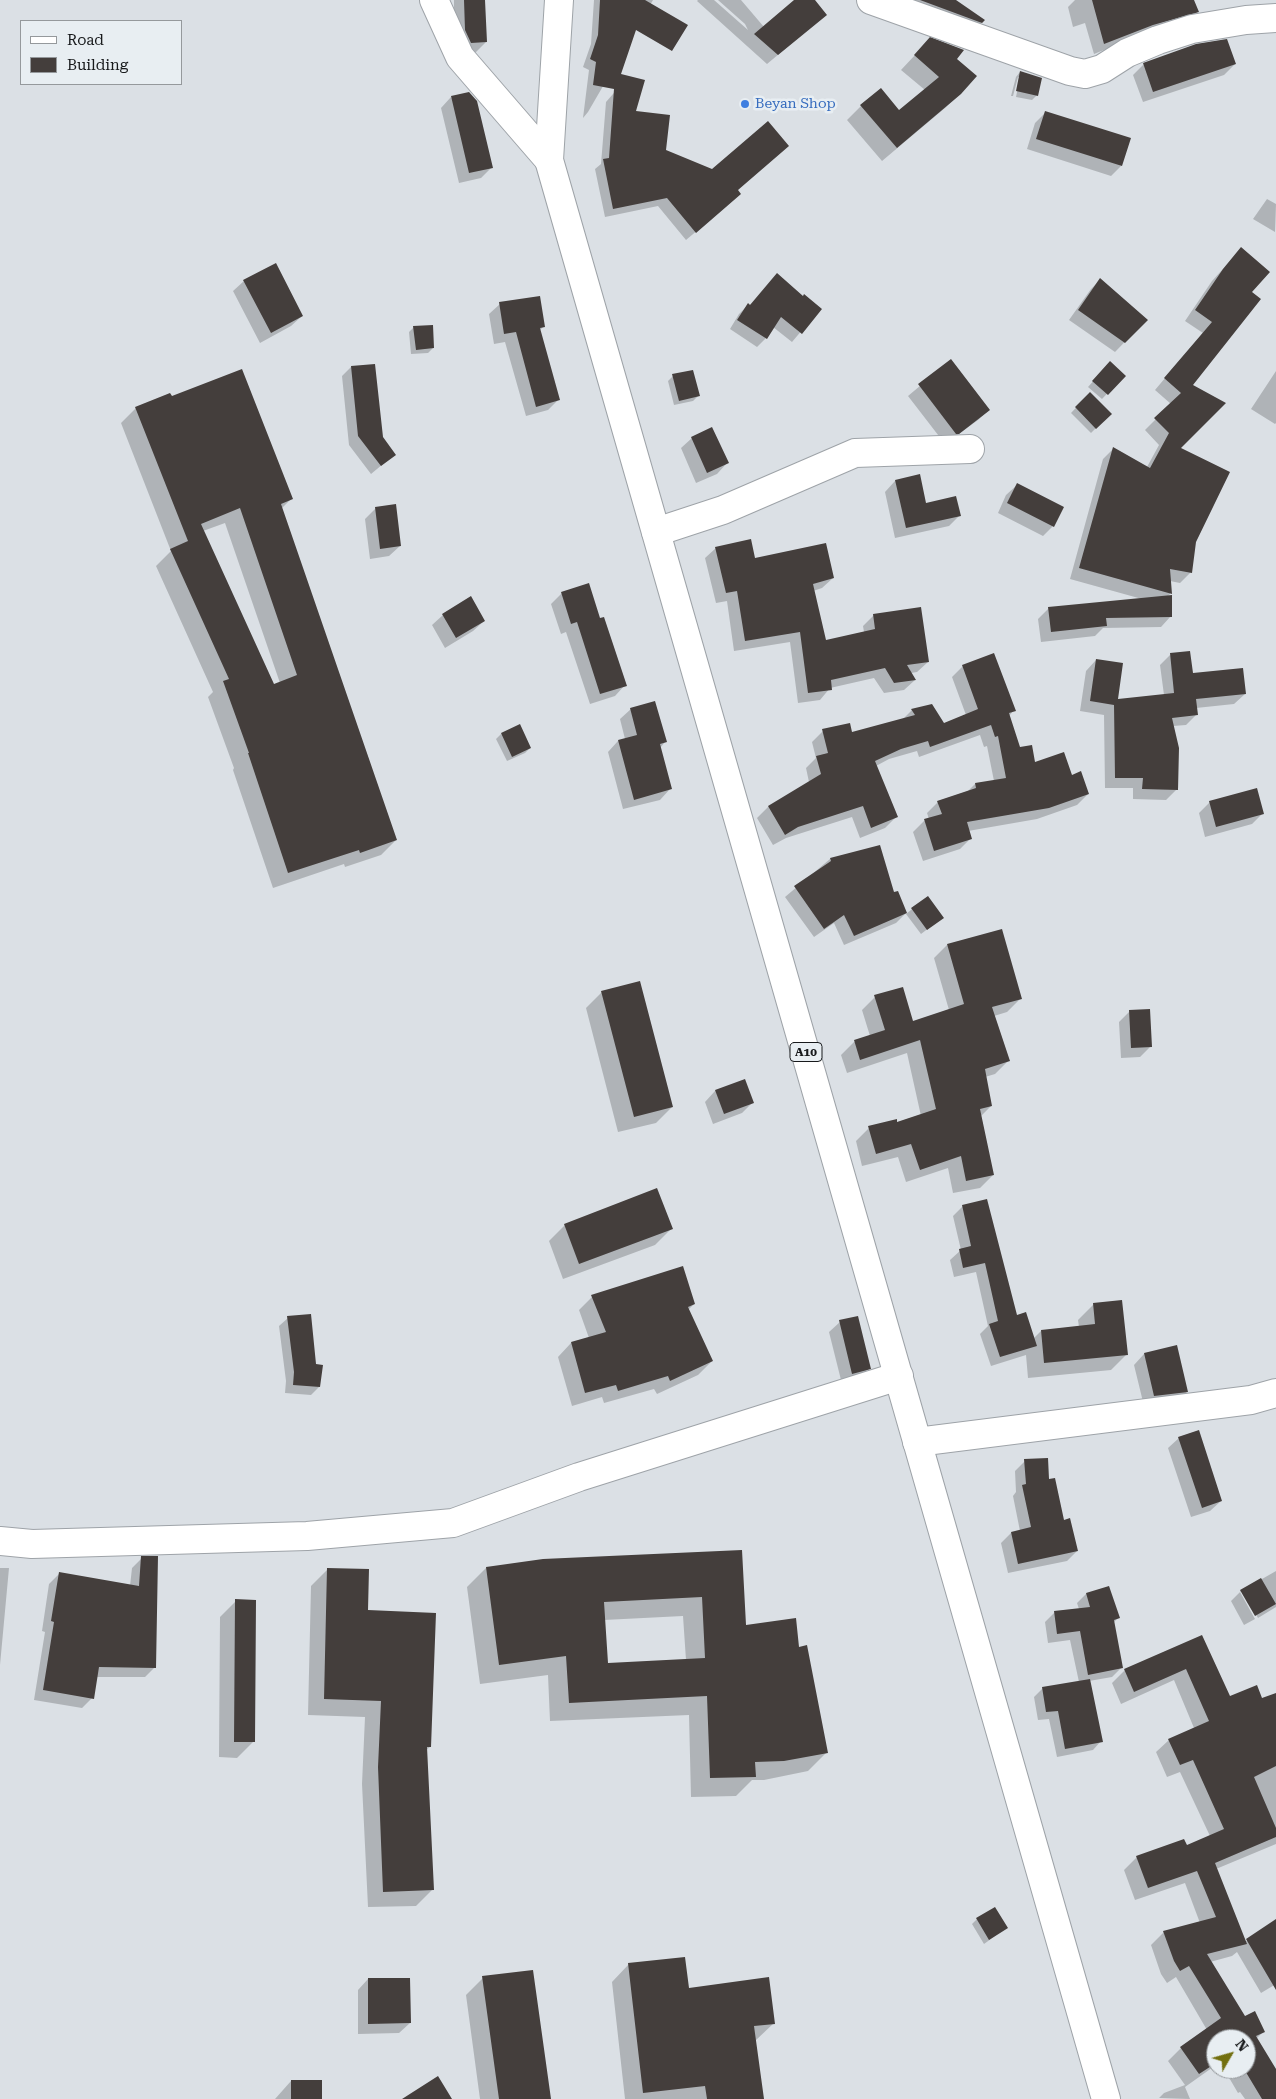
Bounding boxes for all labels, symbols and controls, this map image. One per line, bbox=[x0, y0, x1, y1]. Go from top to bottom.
legend bbox=[20, 20, 182, 85]
text: Road bbox=[67, 31, 104, 49]
text: Building bbox=[67, 56, 128, 74]
place label: Beyan Shop bbox=[755, 96, 836, 112]
marker: Beyan Shop bbox=[739, 98, 751, 110]
road number: A10 bbox=[790, 1042, 822, 1062]
north arrow bbox=[1206, 2029, 1256, 2079]
text: N bbox=[1232, 2036, 1252, 2055]

